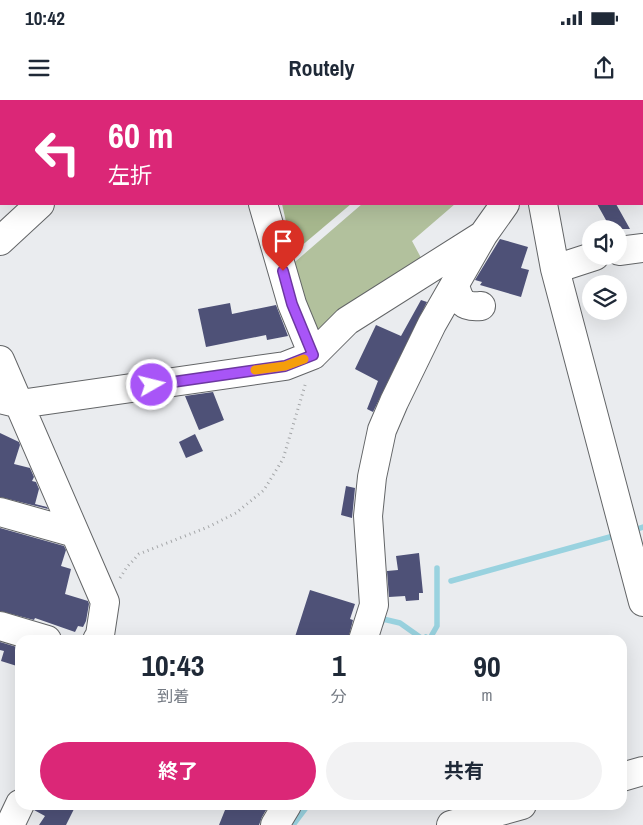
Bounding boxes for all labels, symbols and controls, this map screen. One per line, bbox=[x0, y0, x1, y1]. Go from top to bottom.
text: 10:42 bbox=[25, 5, 65, 31]
text: Routely bbox=[288, 53, 355, 83]
icon: menu bbox=[25, 54, 53, 82]
icon: share bbox=[590, 54, 618, 82]
text: 60 m bbox=[108, 112, 173, 159]
icon: left bbox=[25, 120, 90, 185]
text: 左折 bbox=[108, 160, 152, 190]
pin bbox=[262, 220, 304, 271]
map controls bbox=[582, 220, 627, 320]
button: sound bbox=[582, 220, 627, 265]
icon: arrive bbox=[269, 227, 297, 255]
button: layers bbox=[582, 275, 627, 320]
position arrow bbox=[125, 358, 177, 410]
text: 10:43 bbox=[141, 645, 204, 685]
text: 1 bbox=[332, 645, 346, 685]
text: 90 bbox=[473, 646, 501, 686]
text: m bbox=[481, 684, 492, 706]
text: 到着 bbox=[157, 685, 189, 707]
text: 分 bbox=[331, 685, 347, 707]
button: 終了 bbox=[40, 742, 316, 800]
button: 共有 bbox=[326, 742, 602, 800]

